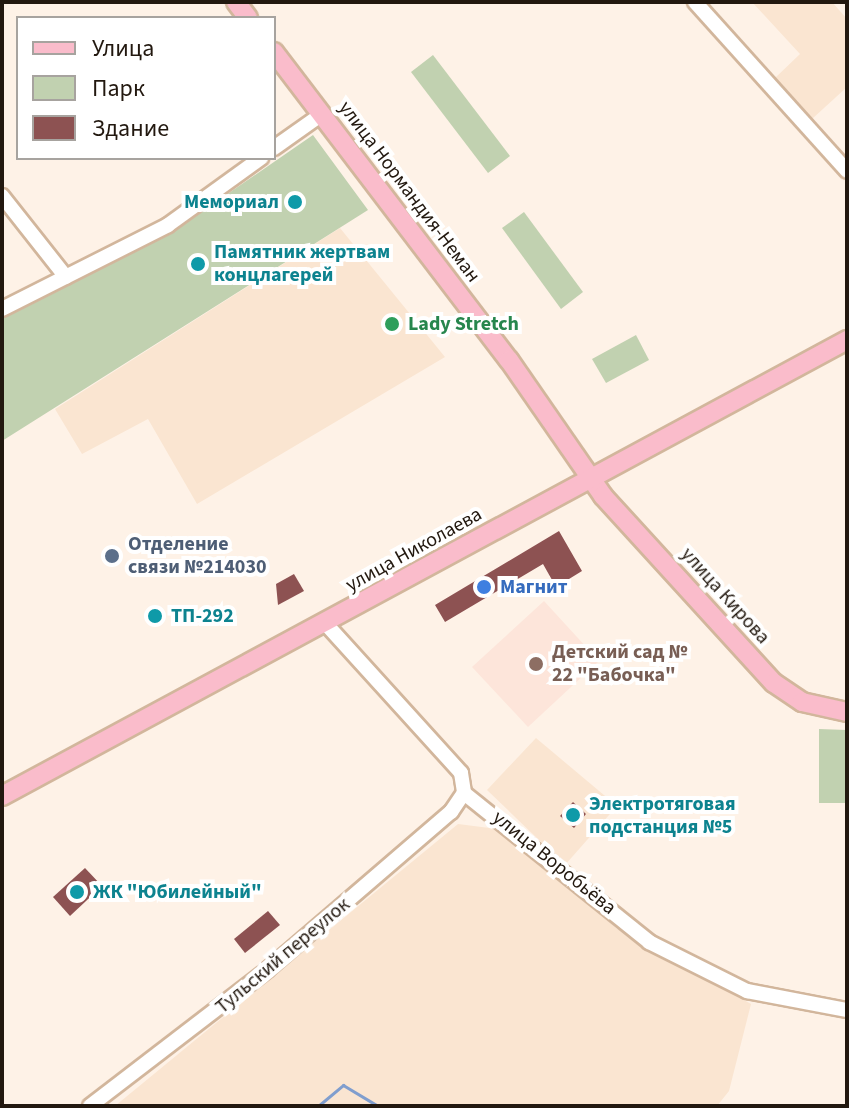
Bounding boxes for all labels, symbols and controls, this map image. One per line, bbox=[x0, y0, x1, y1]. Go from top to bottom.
legend bbox=[16, 16, 276, 160]
text: Улица bbox=[92, 31, 154, 66]
text: Парк bbox=[92, 71, 145, 106]
street label: улица Нормандия-Неман bbox=[333, 97, 485, 287]
text: Здание bbox=[92, 111, 169, 146]
place label: Мемориал bbox=[184, 190, 279, 214]
marker: Мемориал bbox=[286, 193, 304, 211]
place label: Памятник жертвам концлагерей bbox=[214, 240, 390, 287]
marker: Памятник жертвам концлагерей bbox=[189, 255, 207, 273]
place label: Lady Stretch bbox=[408, 312, 519, 336]
marker: Lady Stretch bbox=[383, 315, 401, 333]
street label: улица Николаева bbox=[342, 503, 486, 597]
place label: Отделение связи №214030 bbox=[128, 532, 267, 579]
street label: улица Кирова bbox=[675, 543, 775, 649]
marker: Отделение связи №214030 bbox=[103, 547, 121, 565]
place label: Магнит bbox=[500, 575, 568, 599]
marker: Магнит bbox=[475, 578, 493, 596]
place label: ТП-292 bbox=[171, 604, 234, 628]
marker: ТП-292 bbox=[146, 607, 164, 625]
place label: Детский сад № 22 "Бабочка" bbox=[552, 640, 688, 687]
marker: Детский сад № 22 "Бабочка" bbox=[527, 655, 545, 673]
place label: Электротяговая подстанция №5 bbox=[589, 792, 736, 839]
street label: улица Воробьёва bbox=[487, 806, 621, 920]
marker: Электротяговая подстанция №5 bbox=[564, 806, 582, 824]
place label: ЖК "Юбилейный" bbox=[93, 880, 262, 904]
marker: ЖК "Юбилейный" bbox=[68, 883, 86, 901]
street label: Тульский переулок bbox=[211, 893, 355, 1019]

